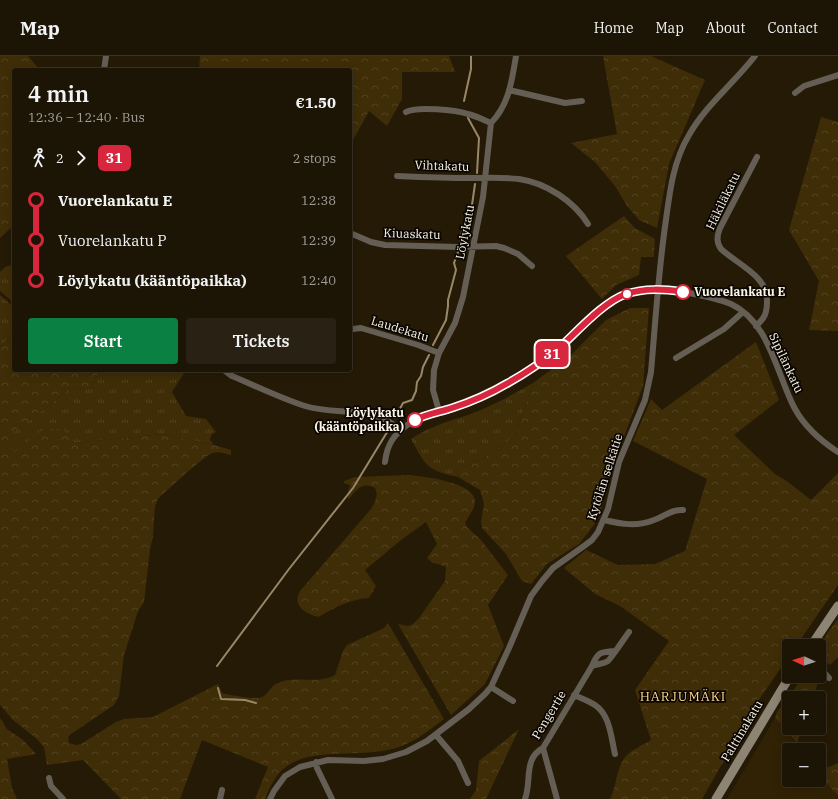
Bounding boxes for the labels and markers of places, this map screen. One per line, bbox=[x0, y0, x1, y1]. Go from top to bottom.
marker: Vuorelankatu E bbox=[675, 284, 691, 300]
place label: Vuorelankatu E bbox=[694, 284, 786, 299]
unlabelled marker bbox=[621, 288, 633, 300]
place label: Löylykatu (kääntöpaikka) bbox=[314, 405, 404, 434]
marker: Löylykatu (kääntöpaikka) bbox=[407, 412, 423, 428]

